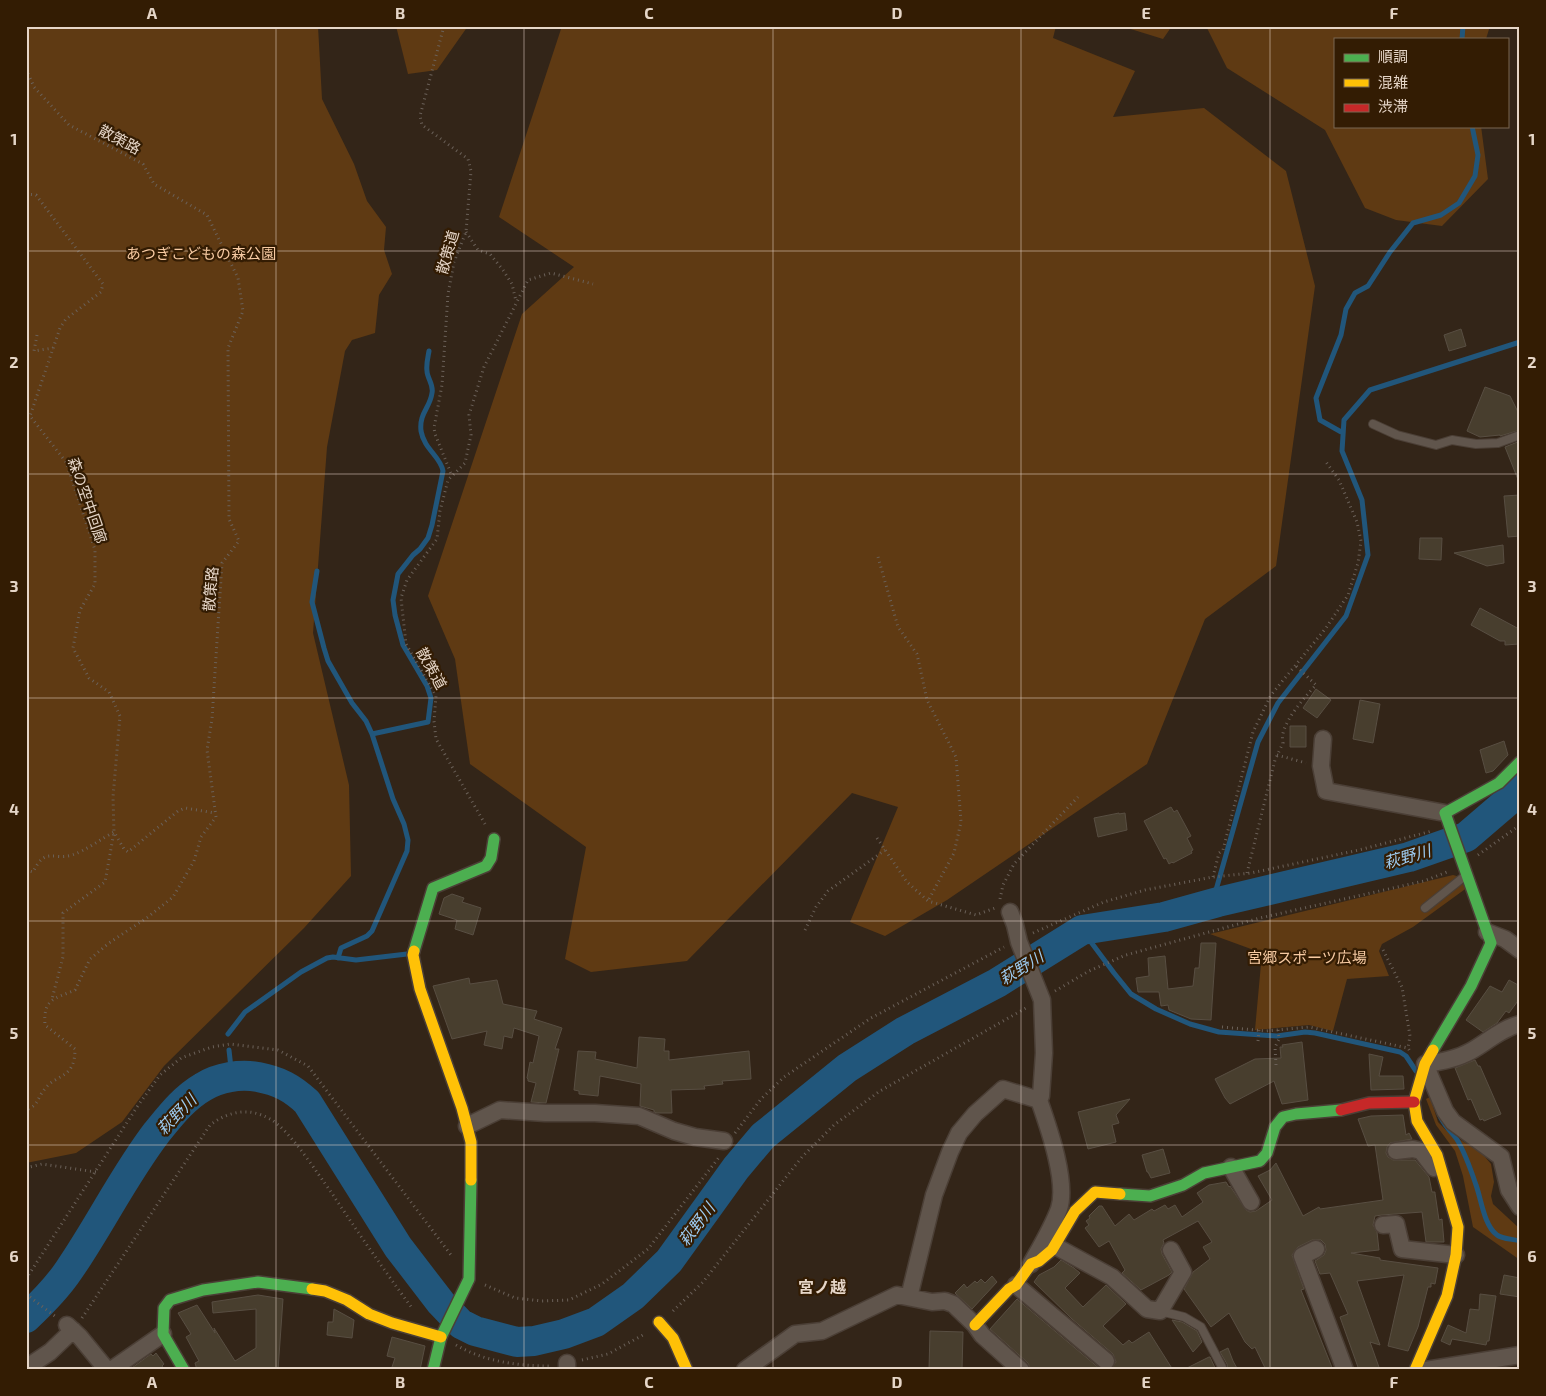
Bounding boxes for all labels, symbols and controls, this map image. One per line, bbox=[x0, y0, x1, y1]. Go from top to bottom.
text: A bbox=[147, 3, 158, 22]
text: B bbox=[395, 3, 405, 22]
text: C bbox=[644, 3, 654, 22]
text: D bbox=[892, 3, 903, 22]
text: E bbox=[1141, 3, 1151, 22]
text: F bbox=[1390, 3, 1399, 22]
legend bbox=[1334, 38, 1508, 128]
text: 順調 bbox=[1378, 47, 1408, 65]
text: 混雑 bbox=[1378, 73, 1408, 91]
text: 渋滞 bbox=[1378, 97, 1408, 115]
street label: 散策路 bbox=[96, 120, 144, 158]
text: 1 bbox=[11, 129, 17, 148]
text: 1 bbox=[1529, 129, 1535, 148]
street label: 散策道 bbox=[432, 228, 462, 276]
park label: あつぎこどもの森公園 bbox=[126, 244, 276, 262]
text: 2 bbox=[9, 352, 19, 371]
text: 2 bbox=[1527, 352, 1537, 371]
street label: 森の空中回廊 bbox=[65, 455, 111, 545]
street label: 散策路 bbox=[199, 566, 221, 612]
text: 3 bbox=[9, 576, 19, 595]
text: 3 bbox=[1527, 576, 1537, 595]
street label: 散策道 bbox=[413, 644, 451, 692]
text: 4 bbox=[9, 799, 19, 818]
text: 4 bbox=[1527, 799, 1537, 818]
water label: 萩野川 bbox=[1381, 840, 1435, 872]
water label: 萩野川 bbox=[996, 945, 1048, 988]
park label: 宮郷スポーツ広場 bbox=[1247, 948, 1367, 966]
text: 5 bbox=[10, 1023, 19, 1042]
text: 5 bbox=[1528, 1023, 1537, 1042]
water label: 萩野川 bbox=[152, 1089, 201, 1138]
water label: 萩野川 bbox=[674, 1198, 719, 1249]
text: 6 bbox=[9, 1246, 19, 1265]
text: 6 bbox=[1527, 1246, 1537, 1265]
district label: 宮ノ越 bbox=[798, 1277, 846, 1296]
text: A bbox=[147, 1372, 158, 1391]
text: B bbox=[395, 1372, 405, 1391]
text: C bbox=[644, 1372, 654, 1391]
text: D bbox=[892, 1372, 903, 1391]
text: E bbox=[1141, 1372, 1151, 1391]
text: F bbox=[1390, 1372, 1399, 1391]

